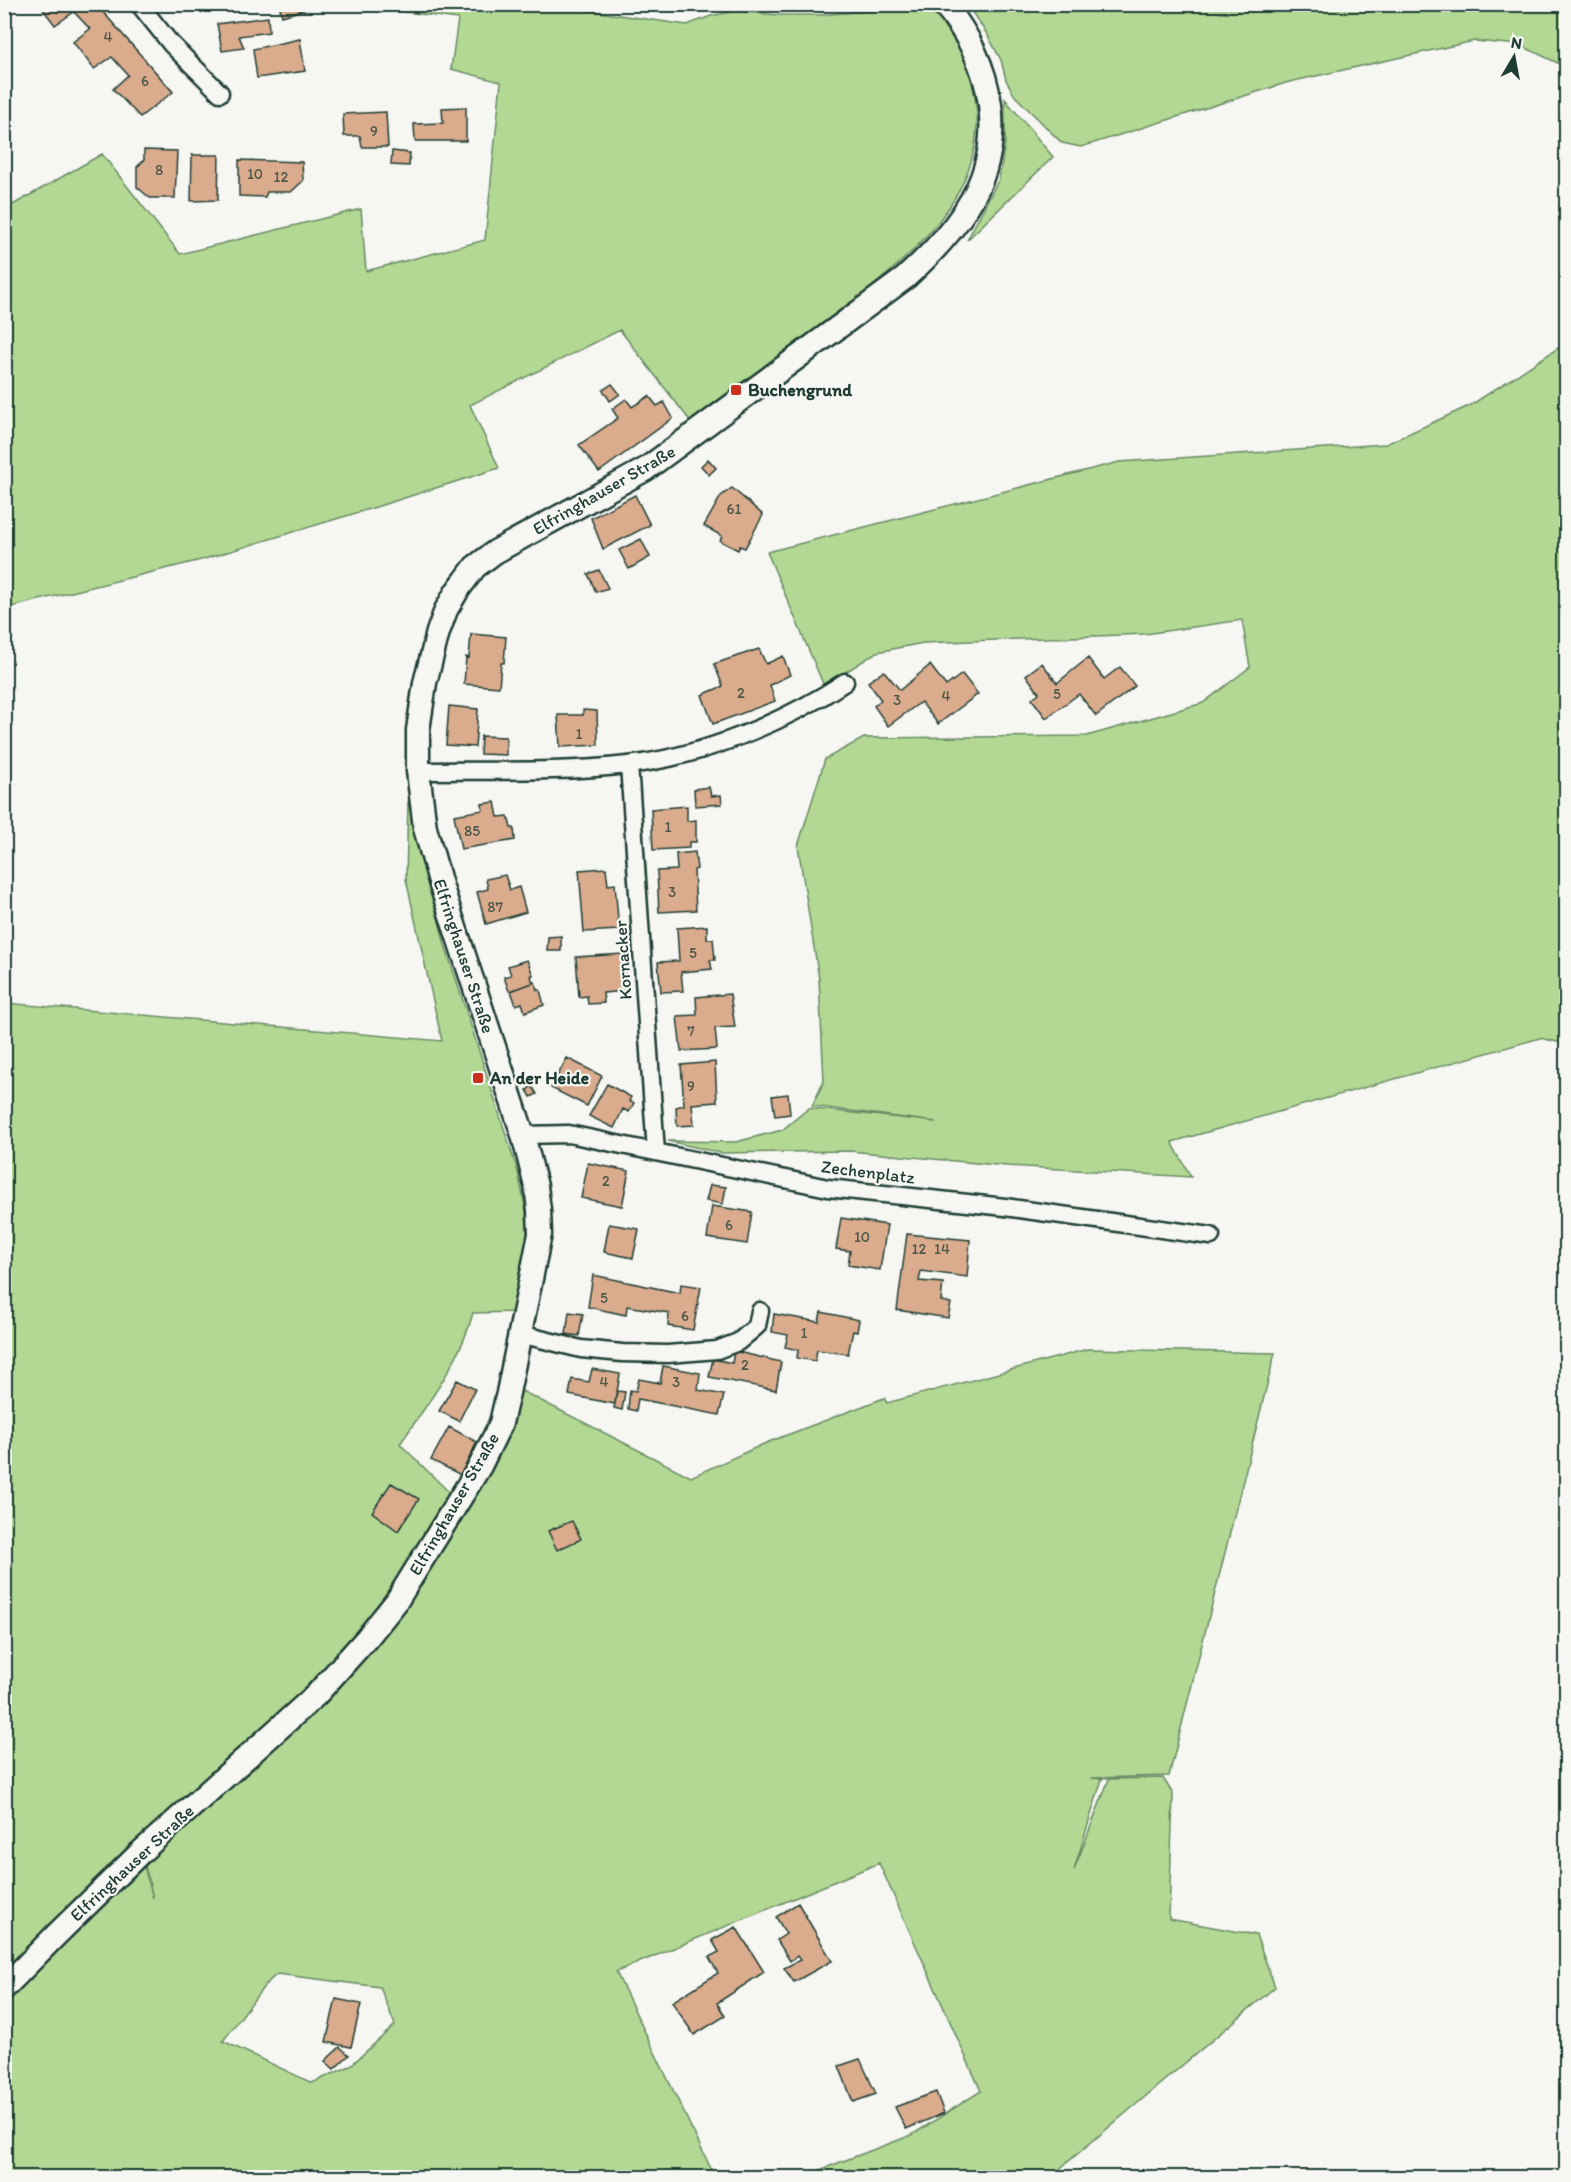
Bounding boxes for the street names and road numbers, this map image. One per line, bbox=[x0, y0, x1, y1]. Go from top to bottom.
street label: Elfringhauser Straße bbox=[529, 440, 679, 540]
street label: Elfringhauser Straße bbox=[429, 876, 499, 1036]
street label: Kornacker bbox=[609, 919, 637, 1000]
street label: Zechenplatz bbox=[820, 1155, 917, 1189]
street label: Elfringhauser Straße bbox=[404, 1429, 504, 1579]
street label: Elfringhauser Straße bbox=[65, 1800, 199, 1926]

